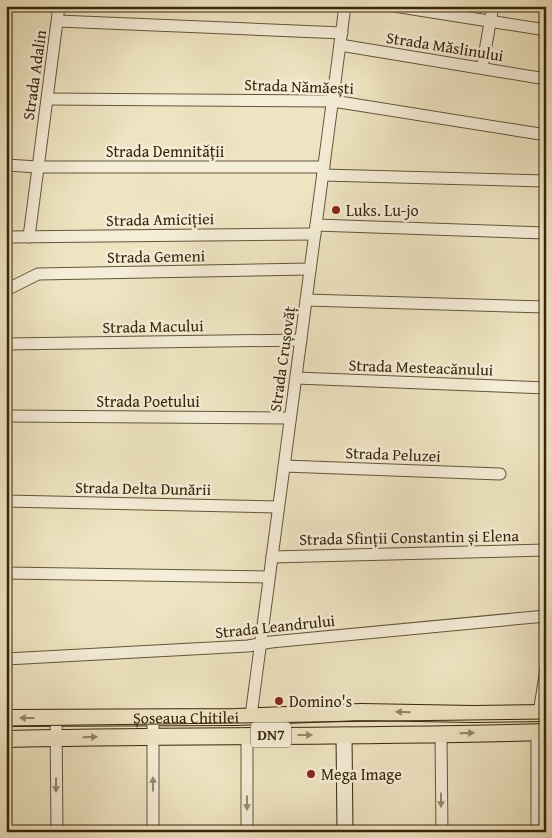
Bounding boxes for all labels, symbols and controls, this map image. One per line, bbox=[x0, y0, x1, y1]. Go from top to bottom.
street label: Strada Măslinului bbox=[385, 25, 506, 67]
street label: Strada Adalin bbox=[16, 28, 52, 122]
street label: Strada Nămăești bbox=[244, 72, 355, 100]
street label: Strada Demnității bbox=[106, 139, 225, 163]
place label: Luks. Lu-jo bbox=[346, 198, 419, 222]
marker: Luks. Lu-jo bbox=[330, 204, 342, 216]
street label: Strada Amiciției bbox=[106, 206, 215, 232]
street label: Strada Gemeni bbox=[107, 243, 206, 269]
street label: Strada Crușovăț bbox=[263, 304, 301, 413]
street label: Strada Macului bbox=[102, 313, 204, 339]
street label: Strada Mesteacănului bbox=[348, 352, 494, 382]
street label: Strada Poetului bbox=[96, 389, 200, 413]
street label: Strada Peluzei bbox=[345, 440, 442, 468]
street label: Strada Delta Dunării bbox=[75, 475, 212, 501]
street label: Strada Sfinții Constantin și Elena bbox=[299, 523, 519, 551]
street label: Strada Leandrului bbox=[214, 608, 337, 644]
place label: Domino's bbox=[289, 689, 352, 713]
marker: Domino's bbox=[273, 695, 285, 707]
street label: Șoseaua Chitilei bbox=[133, 705, 240, 729]
one-way arrow bbox=[395, 708, 411, 716]
one-way arrow bbox=[19, 714, 35, 722]
road number: DN7 bbox=[251, 722, 291, 748]
one-way arrow bbox=[460, 729, 476, 737]
one-way arrow bbox=[297, 731, 313, 739]
one-way arrow bbox=[82, 733, 98, 741]
place label: Mega Image bbox=[321, 762, 402, 786]
marker: Mega Image bbox=[305, 768, 317, 780]
one-way arrow bbox=[149, 776, 157, 792]
one-way arrow bbox=[52, 777, 60, 793]
one-way arrow bbox=[437, 792, 445, 808]
one-way arrow bbox=[243, 795, 251, 811]

